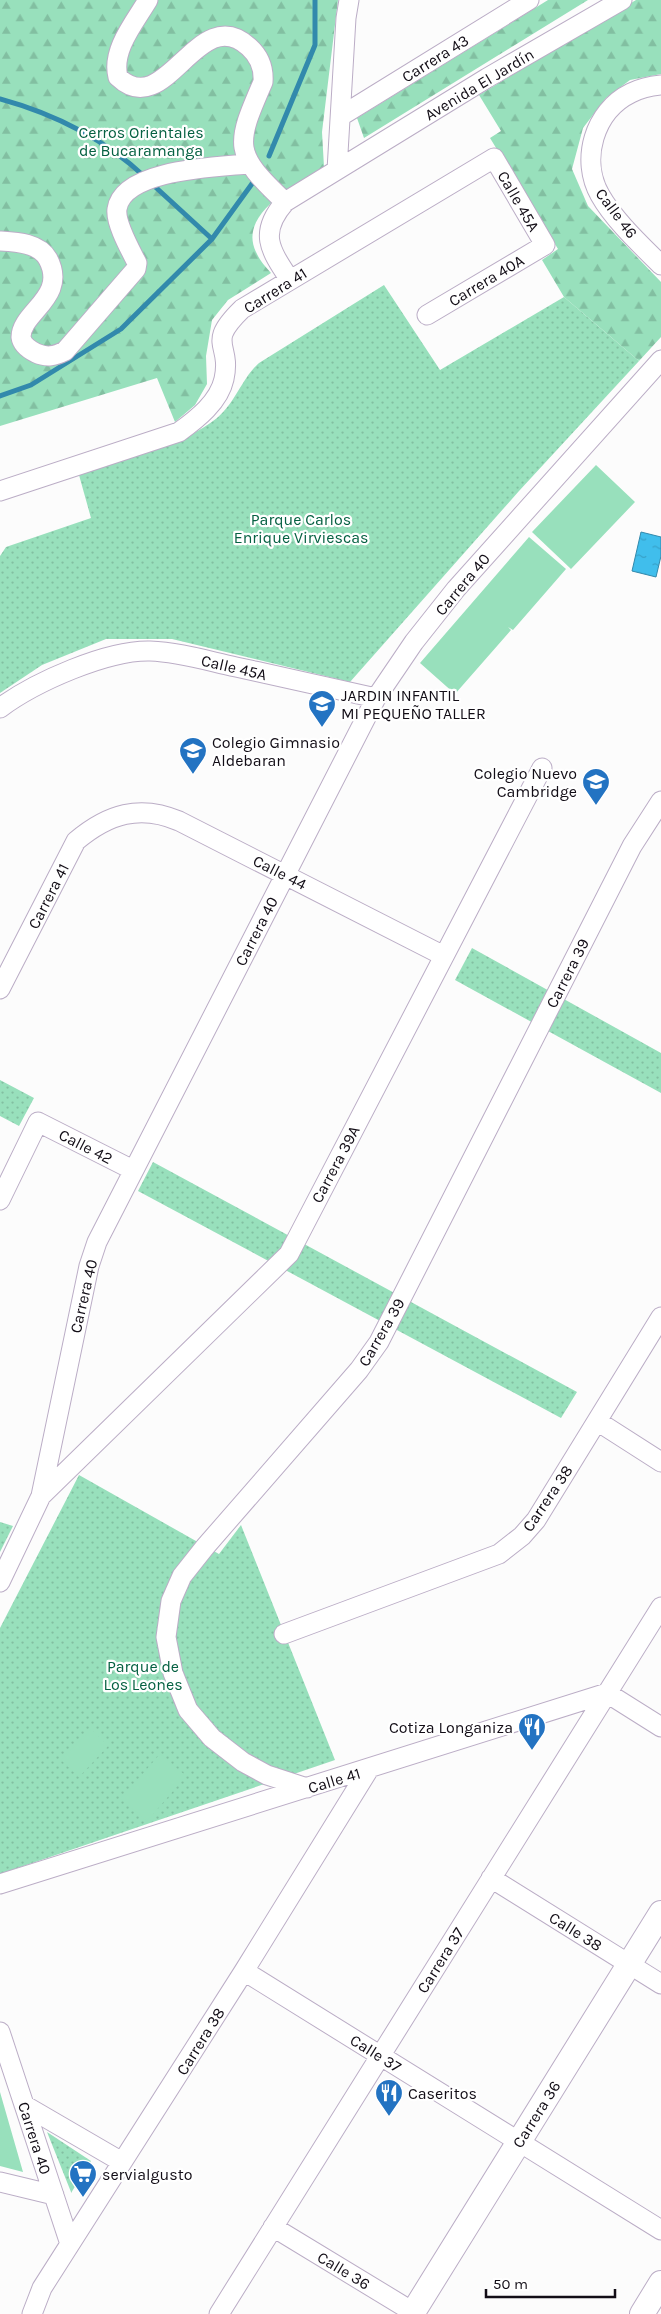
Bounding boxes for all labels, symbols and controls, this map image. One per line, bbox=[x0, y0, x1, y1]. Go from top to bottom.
street label: Carrera 43 bbox=[398, 30, 472, 86]
street label: Avenida El Jardín bbox=[421, 44, 537, 124]
park label: Cerros Orientales de Bucaramanga bbox=[78, 123, 204, 160]
street label: Calle 45A bbox=[494, 168, 543, 235]
street label: Calle 46 bbox=[592, 185, 642, 242]
street label: Carrera 40A bbox=[445, 251, 527, 310]
street label: Carrera 41 bbox=[240, 264, 310, 317]
park label: Parque Carlos Enrique Virviescas bbox=[234, 510, 368, 547]
street label: Carrera 40 bbox=[431, 549, 494, 619]
street label: Calle 45A bbox=[199, 651, 269, 684]
place label: JARDIN INFANTIL MI PEQUEÑO TALLER bbox=[341, 686, 486, 723]
school or university icon: JARDIN INFANTIL MI PEQUEÑO TALLER bbox=[307, 689, 337, 728]
place label: Colegio Gimnasio Aldebaran bbox=[212, 733, 340, 770]
school or university icon: Colegio Gimnasio Aldebaran bbox=[178, 736, 208, 775]
place label: Colegio Nuevo Cambridge bbox=[474, 764, 577, 801]
school or university icon: Colegio Nuevo Cambridge bbox=[581, 767, 611, 806]
street label: Calle 44 bbox=[250, 851, 310, 894]
street label: Carrera 41 bbox=[24, 860, 73, 932]
street label: Carrera 40 bbox=[231, 893, 282, 969]
street label: Carrera 39 bbox=[542, 935, 593, 1011]
street label: Carrera 39A bbox=[307, 1122, 364, 1206]
street label: Calle 42 bbox=[56, 1125, 116, 1168]
street label: Carrera 40 bbox=[66, 1257, 101, 1335]
street label: Carrera 39 bbox=[354, 1295, 409, 1370]
street label: Carrera 38 bbox=[518, 1461, 577, 1535]
park label: Parque de Los Leones bbox=[103, 1657, 183, 1694]
restaurant icon: Cotiza Longaniza bbox=[517, 1712, 547, 1751]
place label: Cotiza Longaniza bbox=[389, 1718, 513, 1737]
street label: Calle 41 bbox=[306, 1764, 363, 1797]
street label: Calle 38 bbox=[546, 1908, 606, 1955]
street label: Carrera 37 bbox=[413, 1924, 468, 1997]
street label: Carrera 38 bbox=[172, 2004, 229, 2079]
street label: Calle 37 bbox=[347, 2030, 405, 2077]
street label: Carrera 36 bbox=[508, 2077, 564, 2151]
restaurant icon: Caseritos bbox=[374, 2078, 404, 2117]
place label: Caseritos bbox=[408, 2084, 477, 2103]
street label: Carrera 40 bbox=[14, 2099, 55, 2177]
supermarket icon: servialgusto bbox=[68, 2159, 98, 2198]
place label: servialgusto bbox=[102, 2165, 192, 2184]
street label: Calle 36 bbox=[314, 2247, 374, 2294]
scale bar bbox=[486, 2266, 615, 2298]
text: 50 m bbox=[493, 2275, 528, 2293]

